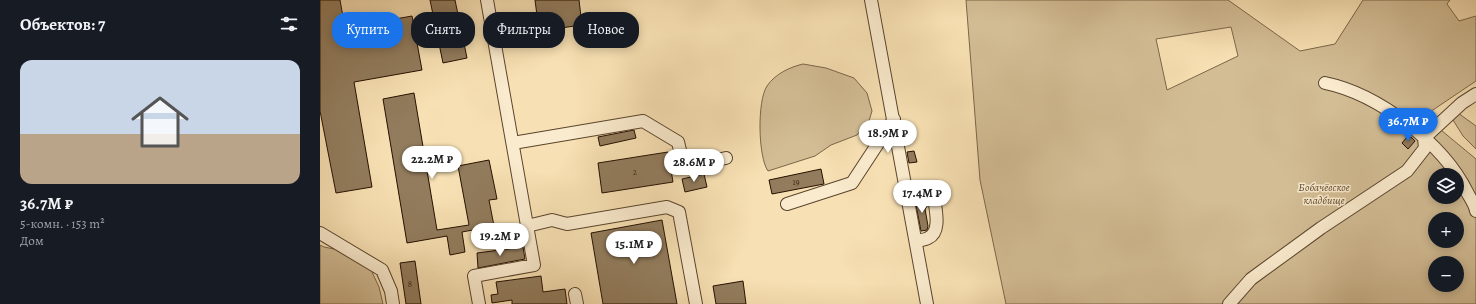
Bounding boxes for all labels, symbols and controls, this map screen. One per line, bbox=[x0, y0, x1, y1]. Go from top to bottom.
chip: Купить bbox=[332, 12, 403, 48]
chip: Снять bbox=[411, 12, 475, 48]
chip: Фильтры bbox=[483, 12, 565, 48]
chip: Новое bbox=[573, 12, 639, 48]
text: Объектов: 7 bbox=[20, 13, 105, 36]
icon: filters bbox=[278, 13, 300, 35]
icon: home bbox=[124, 86, 196, 158]
pin: 36.7M ₽ bbox=[1371, 108, 1445, 142]
text: 36.7M ₽ bbox=[1388, 112, 1428, 129]
pin: 18.9M ₽ bbox=[851, 120, 925, 154]
text: 18.9M ₽ bbox=[868, 124, 908, 141]
pin: 22.2M ₽ bbox=[395, 146, 469, 180]
pin: 28.6M ₽ bbox=[657, 149, 731, 183]
text: 22.2M ₽ bbox=[411, 150, 453, 167]
text: 28.6M ₽ bbox=[673, 153, 715, 170]
house number: 2 bbox=[633, 166, 638, 178]
map controls bbox=[1428, 168, 1464, 292]
button: layers bbox=[1428, 168, 1464, 204]
house number: 19 bbox=[792, 176, 800, 188]
pin: 17.4M ₽ bbox=[885, 180, 959, 214]
park label: Бобачёвское кладбище bbox=[1298, 180, 1350, 208]
text: 17.4M ₽ bbox=[902, 184, 942, 201]
text: 36.7M ₽ bbox=[20, 192, 73, 215]
button: + bbox=[1428, 212, 1464, 248]
text: 5-комн. · 153 m² bbox=[20, 215, 104, 232]
pin: 19.2M ₽ bbox=[463, 223, 537, 257]
text: 19.2M ₽ bbox=[480, 227, 520, 244]
pin: 15.1M ₽ bbox=[597, 231, 671, 265]
text: Дом bbox=[20, 232, 44, 249]
text: 15.1M ₽ bbox=[615, 235, 653, 252]
button: − bbox=[1428, 256, 1464, 292]
house number: 8 bbox=[408, 278, 412, 290]

